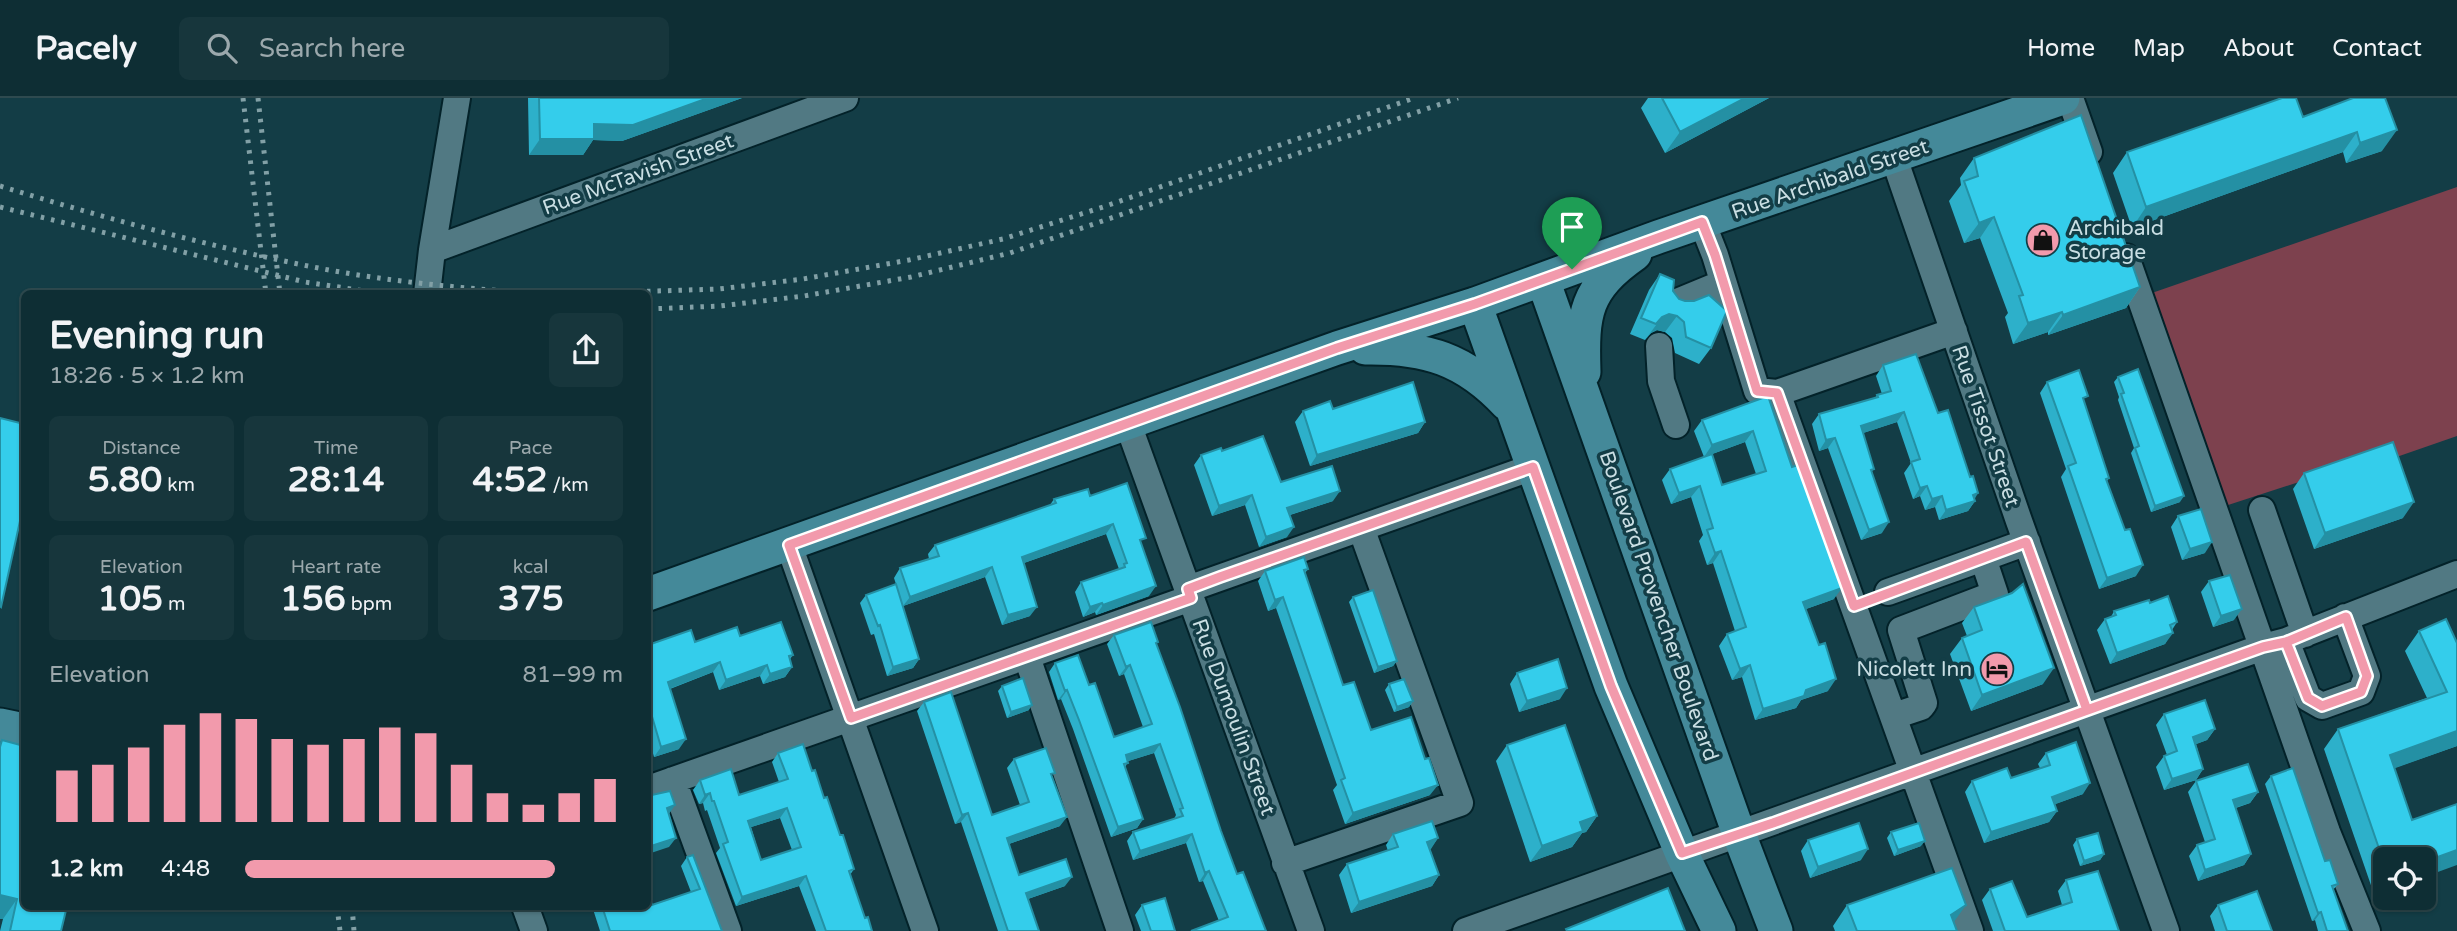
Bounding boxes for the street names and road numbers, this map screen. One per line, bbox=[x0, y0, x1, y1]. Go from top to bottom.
street label: Rue McTavish Street bbox=[539, 128, 737, 221]
street label: Rue Archibald Street bbox=[1728, 134, 1932, 225]
street label: Rue Tissot Street bbox=[1946, 342, 2025, 510]
street label: Boulevard Provencher Boulevard bbox=[1594, 448, 1723, 765]
street label: Rue Dumoulin Street bbox=[1186, 616, 1281, 819]

